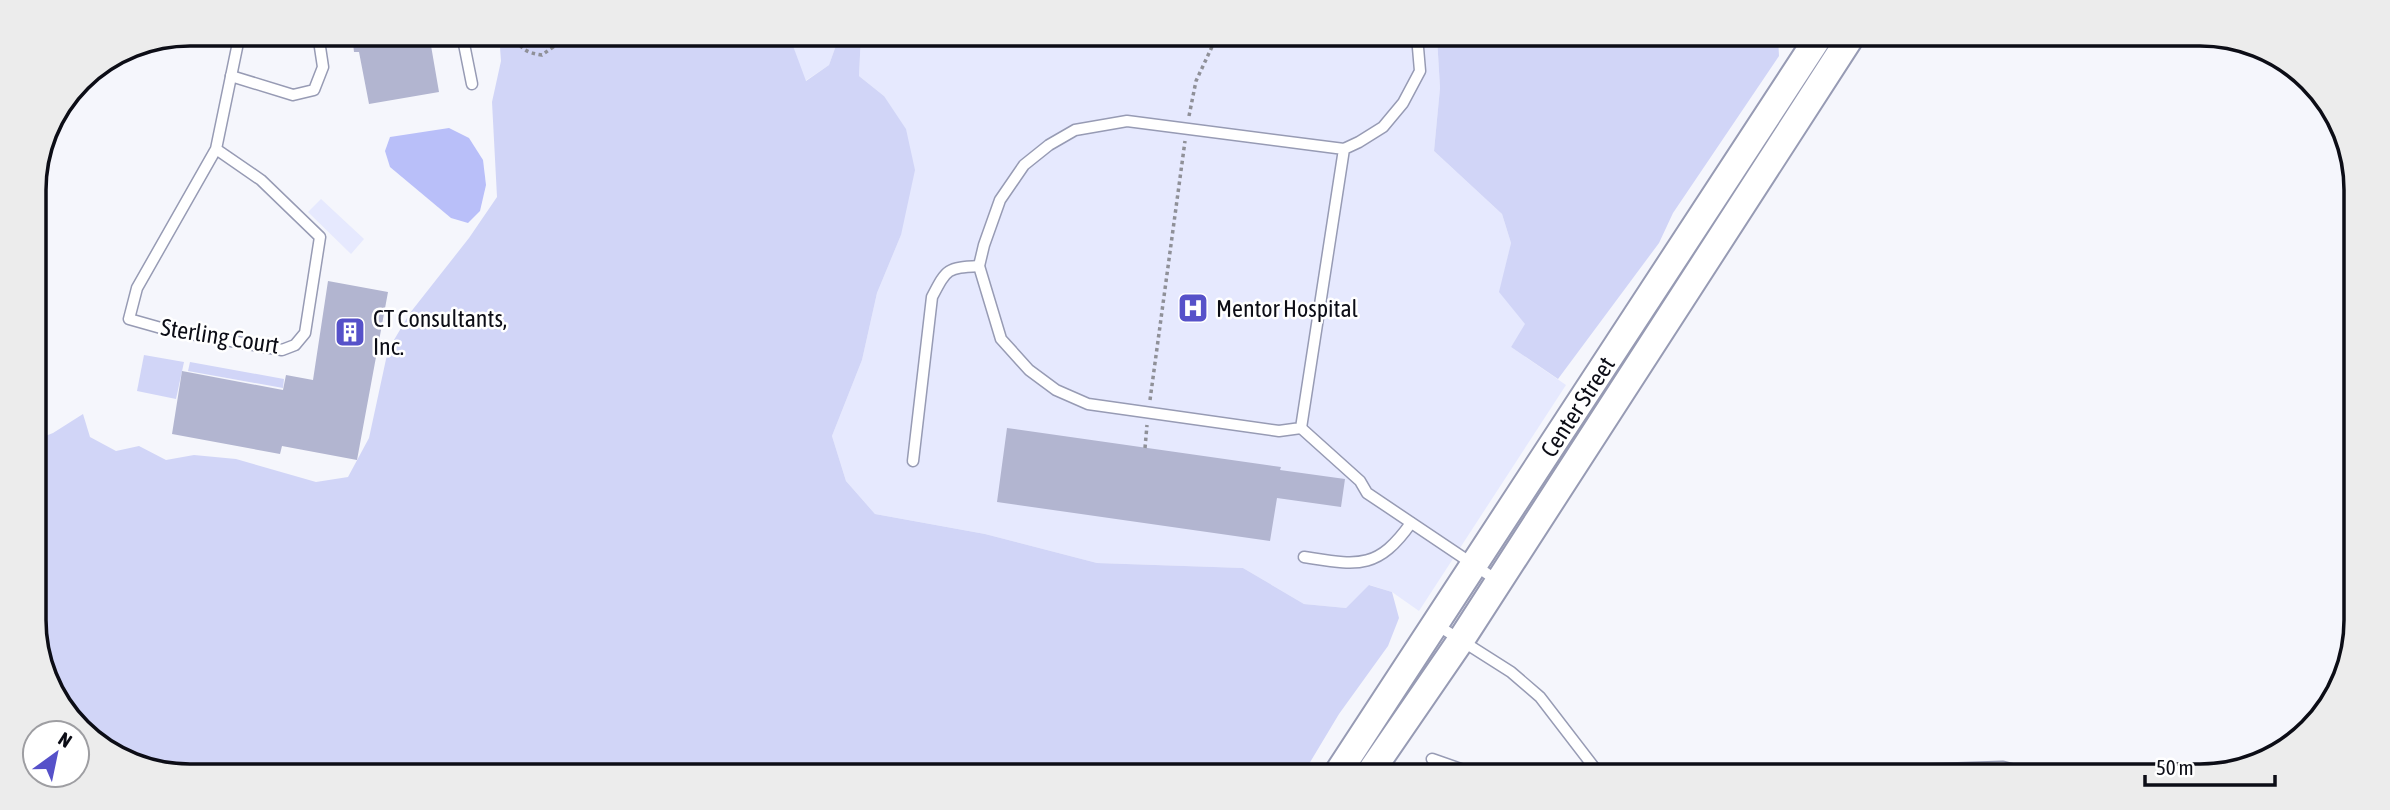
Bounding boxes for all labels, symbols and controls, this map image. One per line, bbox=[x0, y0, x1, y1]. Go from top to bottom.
hospital icon: Mentor Hospital bbox=[1176, 291, 1210, 325]
place label: Mentor Hospital bbox=[1216, 295, 1359, 322]
place label: CT Consultants, Inc. bbox=[373, 305, 507, 360]
street label: Sterling Court bbox=[159, 313, 281, 359]
building icon: CT Consultants, Inc. bbox=[333, 315, 367, 349]
street label: Center Street bbox=[1535, 351, 1620, 462]
north arrow bbox=[21, 719, 91, 789]
text: N bbox=[55, 727, 76, 752]
scale bar bbox=[2145, 744, 2274, 788]
text: 50 m bbox=[2156, 755, 2194, 779]

